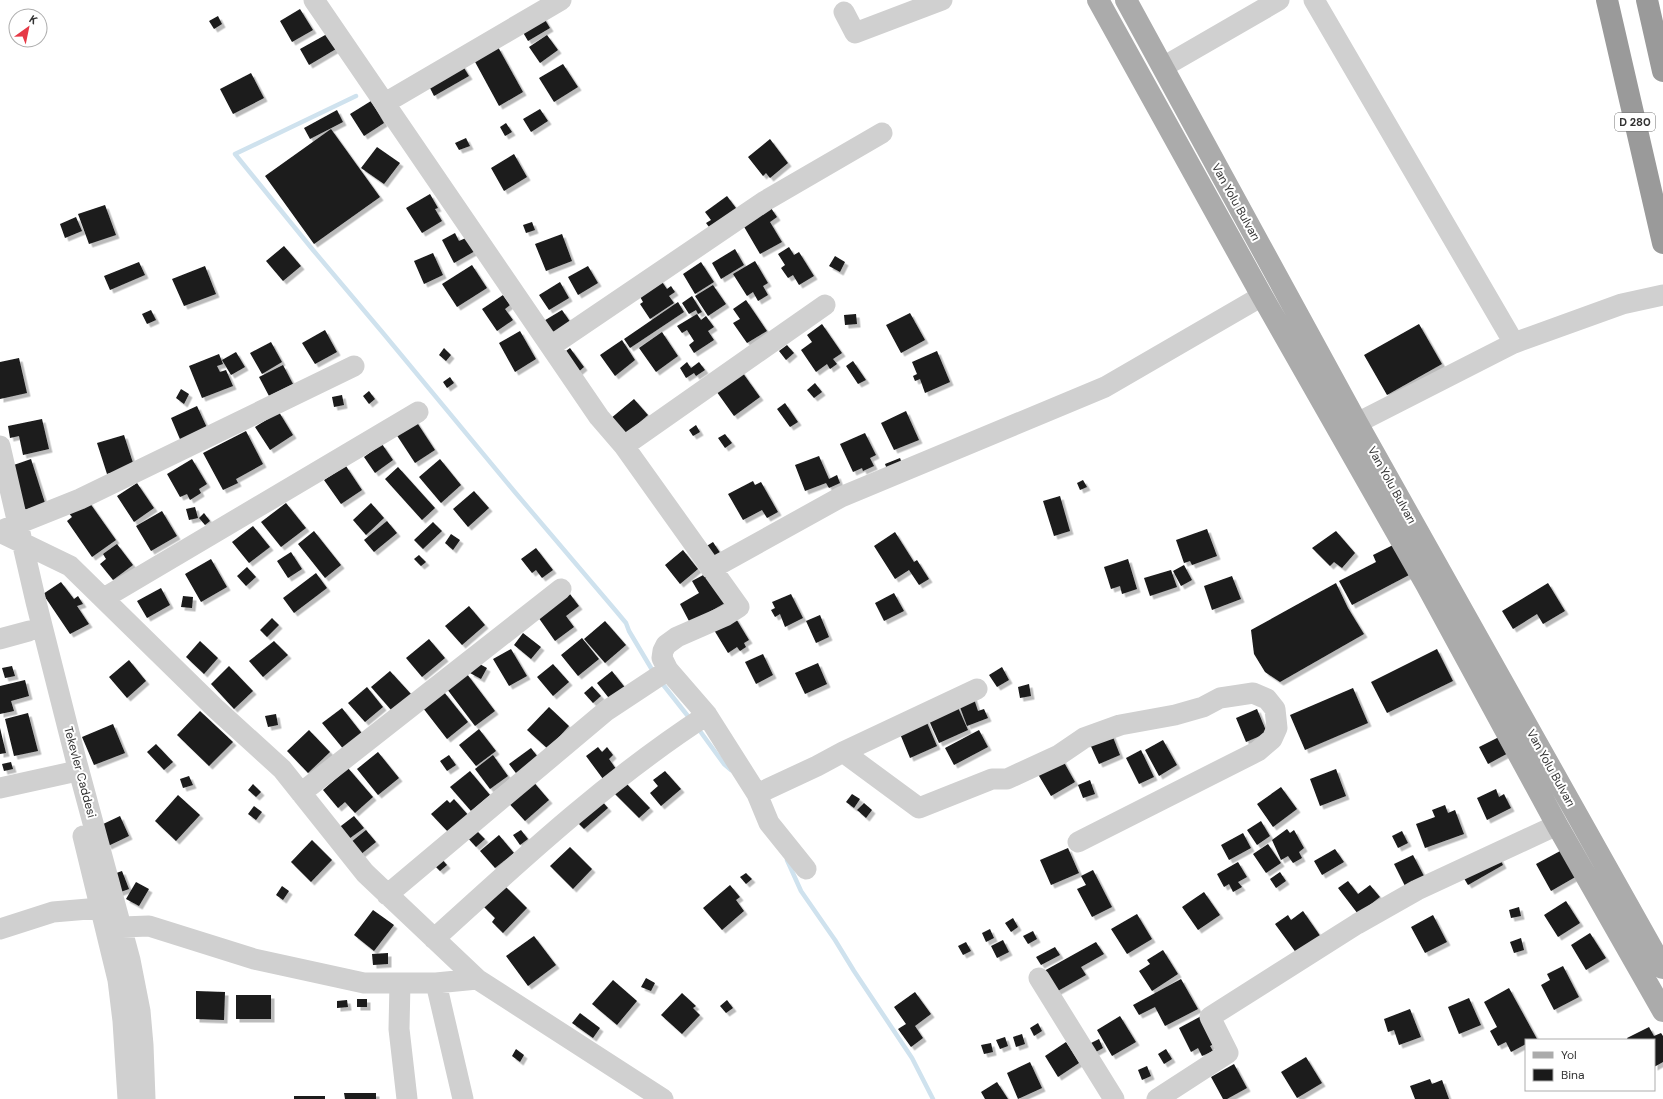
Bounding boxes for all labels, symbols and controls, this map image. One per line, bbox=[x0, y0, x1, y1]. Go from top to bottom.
north arrow bbox=[8, 8, 48, 48]
text: K bbox=[27, 12, 40, 27]
road number: D 280 bbox=[1615, 113, 1655, 131]
street label: Van Yolu Bulvarı bbox=[1208, 160, 1264, 244]
street label: Van Yolu Bulvarı bbox=[1364, 443, 1420, 527]
street label: Tekevler Caddesi bbox=[60, 725, 100, 820]
street label: Van Yolu Bulvarı bbox=[1523, 726, 1579, 810]
legend bbox=[1525, 1039, 1655, 1091]
text: Yol bbox=[1561, 1047, 1577, 1063]
text: Bina bbox=[1561, 1067, 1585, 1083]

